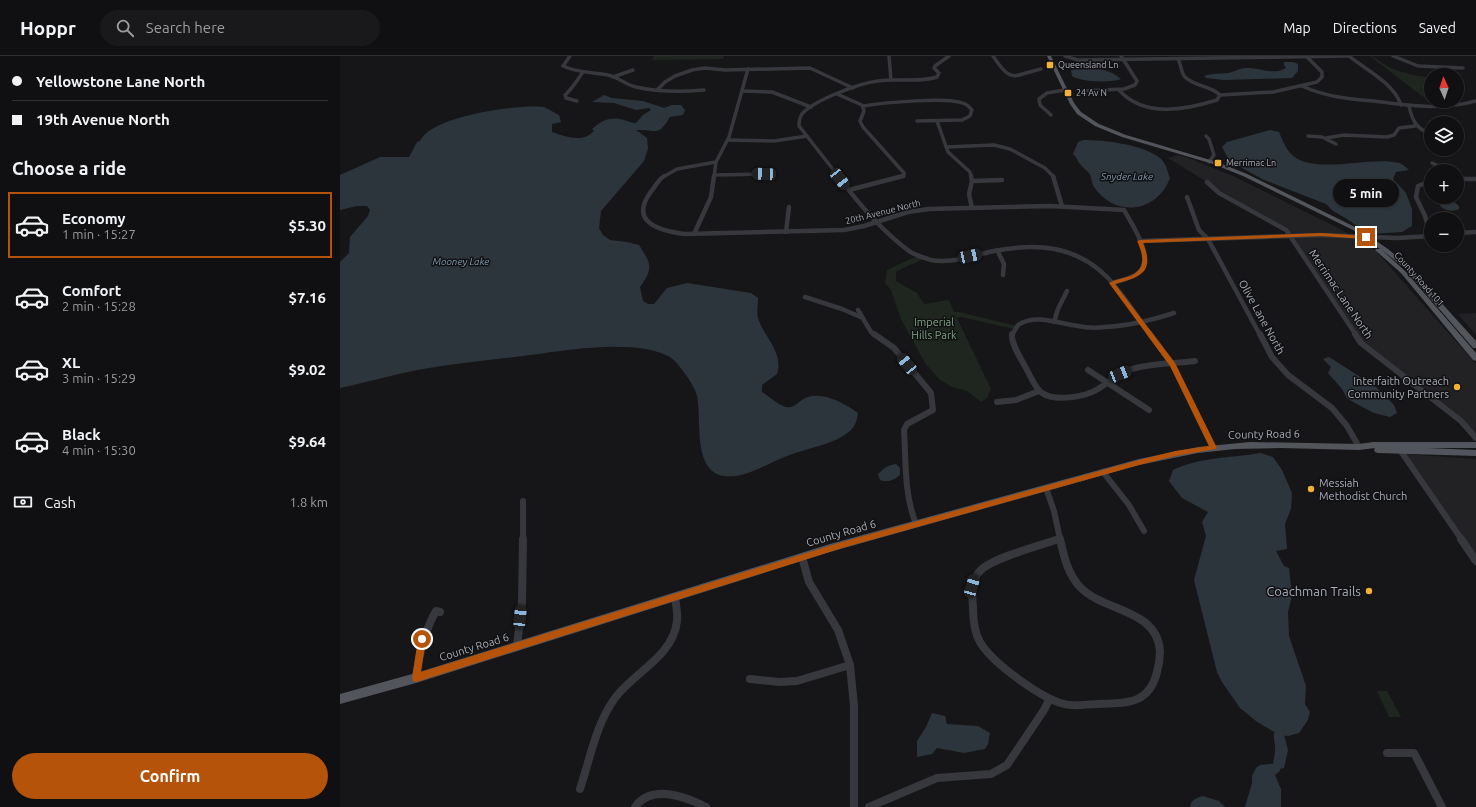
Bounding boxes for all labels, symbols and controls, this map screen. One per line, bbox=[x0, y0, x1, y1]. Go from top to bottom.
search box bbox=[100, 10, 380, 46]
text: Hoppr bbox=[20, 17, 76, 39]
icon: search bbox=[114, 17, 136, 39]
text: Search here bbox=[146, 19, 225, 36]
text: Map bbox=[1283, 20, 1311, 36]
text: Directions bbox=[1333, 20, 1397, 36]
text: Saved bbox=[1419, 20, 1456, 36]
marker: Queensland Ln bbox=[1045, 60, 1055, 70]
place label: Queensland Ln bbox=[1058, 60, 1118, 70]
north arrow bbox=[1424, 68, 1464, 108]
map controls bbox=[1424, 68, 1464, 252]
text: Yellowstone Lane North bbox=[36, 73, 205, 90]
marker: 24 Av N bbox=[1063, 88, 1073, 98]
place label: 24 Av N bbox=[1076, 88, 1107, 98]
text: 19th Avenue North bbox=[36, 111, 170, 128]
button: layers bbox=[1424, 116, 1464, 156]
text: Choose a ride bbox=[12, 158, 126, 178]
marker: Merrimac Ln bbox=[1213, 158, 1223, 168]
place label: Merrimac Ln bbox=[1226, 158, 1276, 168]
button: + bbox=[1424, 164, 1464, 204]
car bbox=[828, 166, 852, 192]
car bbox=[752, 168, 776, 180]
water label: Snyder Lake bbox=[1100, 171, 1153, 182]
callout: 5 min bbox=[1333, 179, 1399, 207]
text: 5 min bbox=[1350, 186, 1382, 200]
street label: 20th Avenue North bbox=[844, 198, 922, 226]
icon: car bbox=[14, 207, 50, 243]
text: Economy bbox=[62, 210, 126, 227]
button: − bbox=[1424, 212, 1464, 252]
text: $5.30 bbox=[288, 217, 326, 234]
text: 1 min · 15:27 bbox=[62, 227, 136, 241]
route end bbox=[1357, 228, 1375, 246]
street label: Merrimac Lane North bbox=[1307, 247, 1375, 341]
car bbox=[957, 248, 983, 264]
street label: County Road 101 bbox=[1392, 250, 1446, 308]
water label: Mooney Lake bbox=[433, 256, 489, 267]
street label: Olive Lane North bbox=[1237, 278, 1287, 356]
icon: car bbox=[14, 279, 50, 315]
text: Comfort bbox=[62, 282, 121, 299]
text: $7.16 bbox=[288, 289, 326, 306]
text: 2 min · 15:28 bbox=[62, 299, 136, 313]
park label: Imperial Hills Park bbox=[911, 316, 957, 341]
icon: car bbox=[14, 351, 50, 387]
car bbox=[895, 351, 919, 377]
text: XL bbox=[62, 354, 80, 371]
text: $9.02 bbox=[288, 361, 326, 378]
car bbox=[1107, 364, 1133, 384]
text: 3 min · 15:29 bbox=[62, 371, 136, 385]
place label: Interfaith Outreach Community Partners bbox=[1348, 375, 1449, 400]
marker: Interfaith Outreach Community Partners bbox=[1452, 382, 1462, 392]
icon: car bbox=[14, 423, 50, 459]
text: Black bbox=[62, 426, 101, 443]
street label: County Road 6 bbox=[1228, 427, 1300, 441]
text: $9.64 bbox=[288, 433, 326, 450]
text: 4 min · 15:30 bbox=[62, 443, 136, 457]
place label: Messiah Methodist Church bbox=[1319, 477, 1407, 502]
marker: Messiah Methodist Church bbox=[1306, 484, 1316, 494]
icon: cash bbox=[12, 491, 34, 513]
text: Cash bbox=[44, 494, 76, 511]
text: 1.8 km bbox=[289, 495, 328, 509]
street label: County Road 6 bbox=[805, 517, 877, 549]
car bbox=[963, 573, 981, 599]
place label: Coachman Trails bbox=[1266, 584, 1361, 598]
marker: Coachman Trails bbox=[1364, 586, 1374, 596]
car bbox=[513, 604, 527, 630]
route start bbox=[413, 630, 431, 648]
street label: County Road 6 bbox=[438, 631, 510, 663]
button: Confirm bbox=[12, 753, 328, 799]

